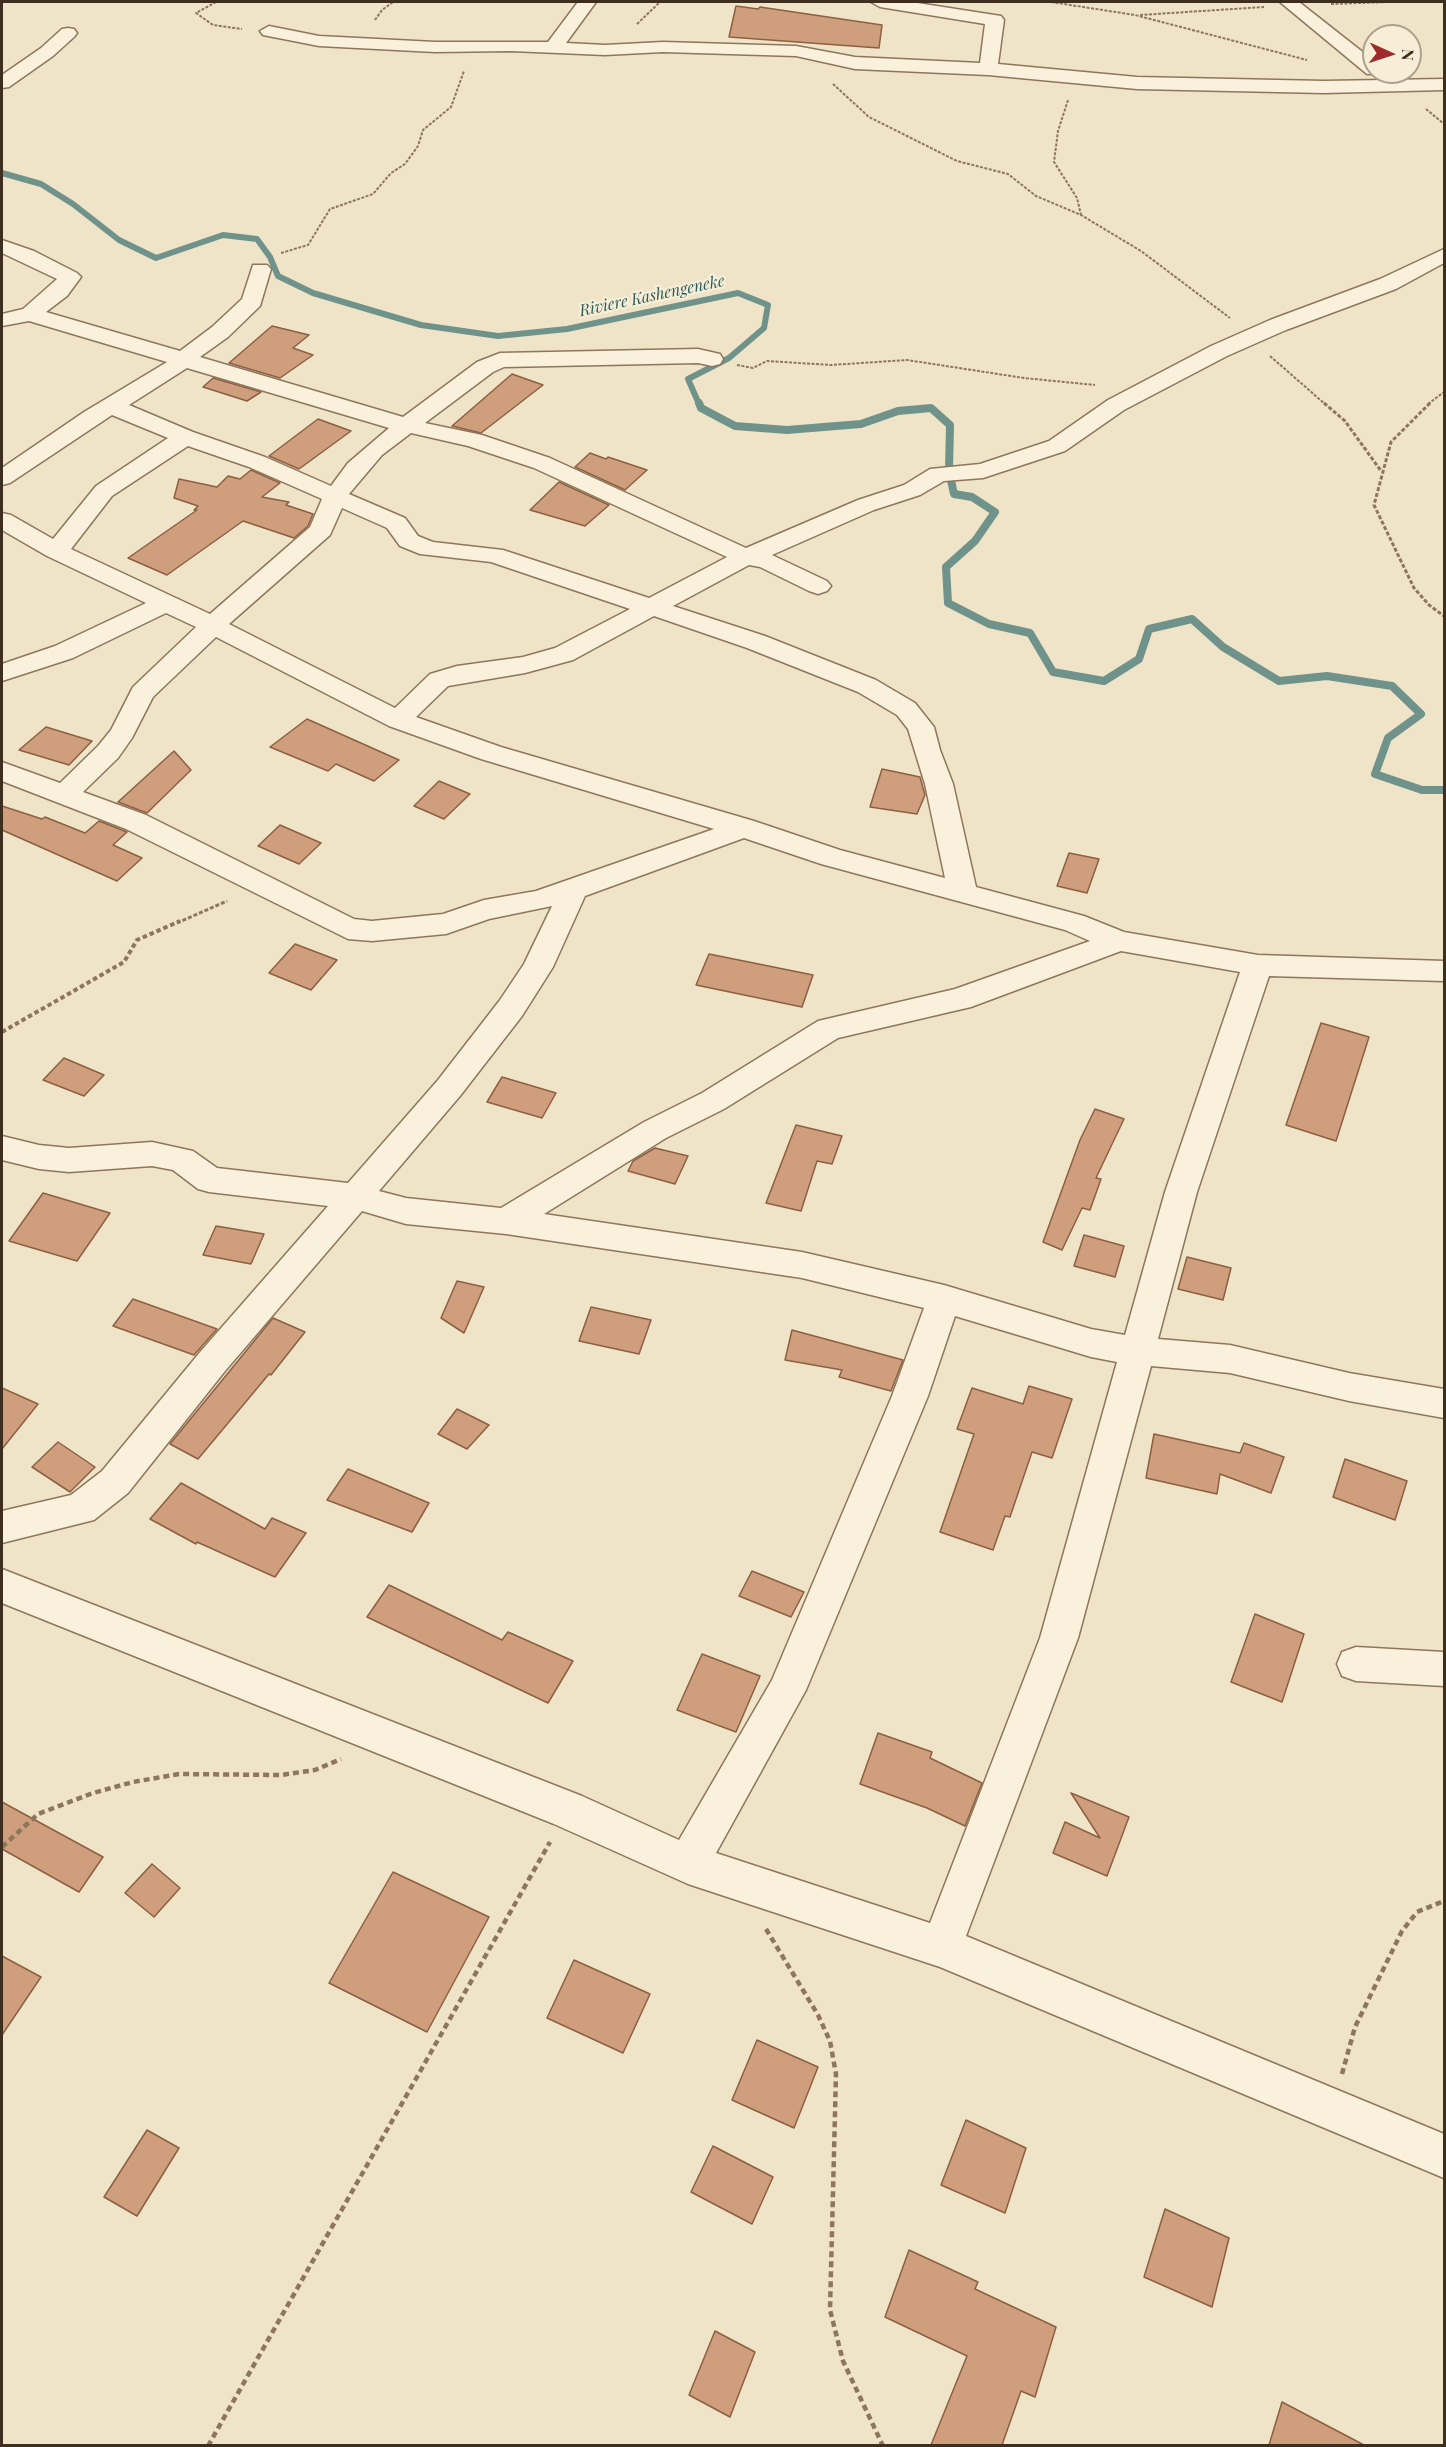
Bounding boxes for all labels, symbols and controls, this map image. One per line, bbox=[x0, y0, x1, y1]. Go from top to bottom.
north arrow bbox=[1362, 24, 1422, 84]
text: N bbox=[1398, 49, 1419, 61]
water label: Riviere Kashengeneke bbox=[578, 271, 726, 321]

